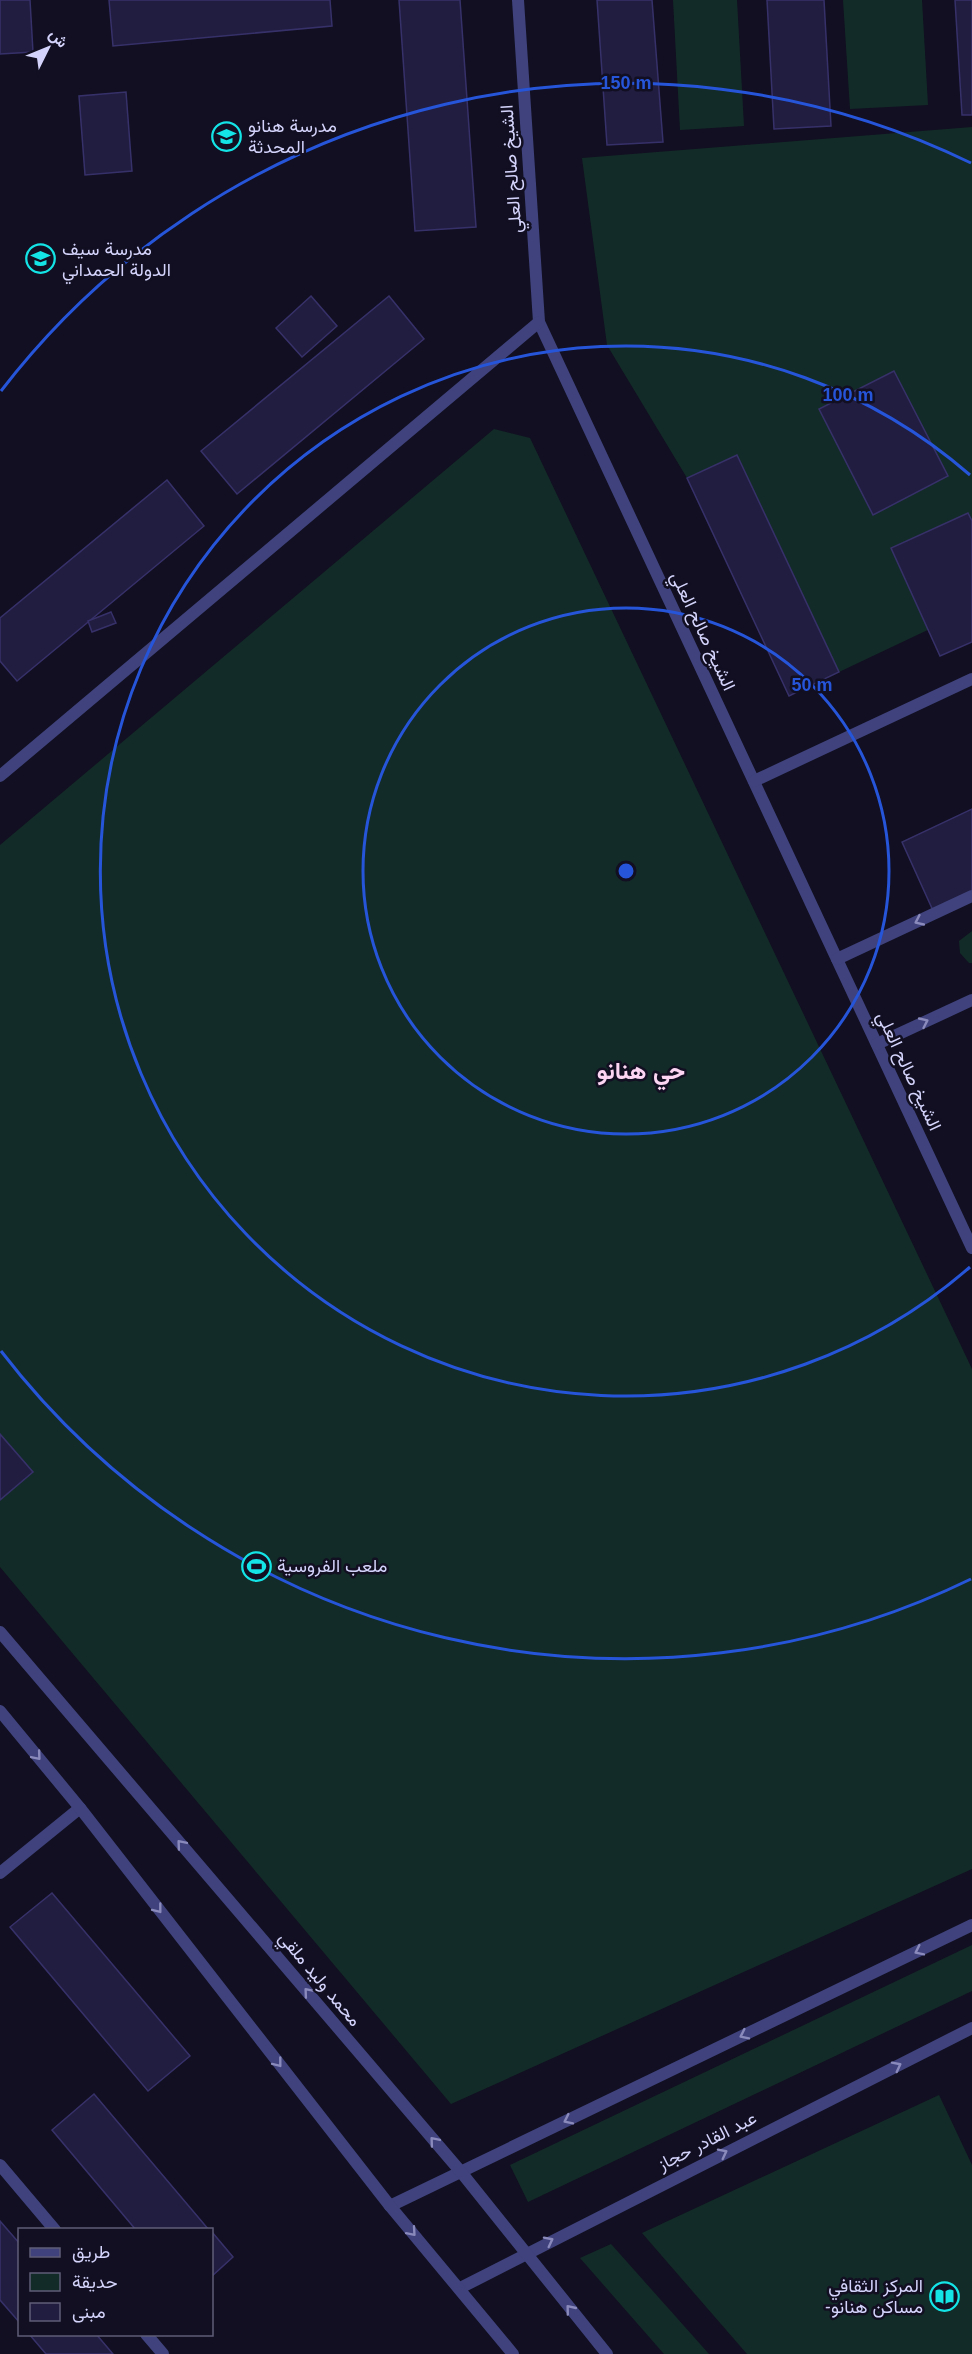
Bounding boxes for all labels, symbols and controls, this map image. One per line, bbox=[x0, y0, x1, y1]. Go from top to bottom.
north arrow bbox=[18, 18, 78, 78]
text: ش bbox=[45, 25, 71, 52]
text: 150 m bbox=[600, 73, 652, 93]
street label: الشيخ صالح العلي bbox=[497, 104, 530, 234]
place label: مدرسة هنانو المحدثة bbox=[248, 116, 337, 157]
school or university icon: مدرسة هنانو المحدثة bbox=[211, 120, 243, 152]
place label: مدرسة سيف الدولة الحمداني bbox=[62, 239, 171, 285]
school or university icon: مدرسة سيف الدولة الحمداني bbox=[25, 243, 57, 275]
text: 100 m bbox=[822, 385, 874, 405]
street label: الشيخ صالح العلي bbox=[662, 568, 739, 696]
text: 50 m bbox=[791, 675, 833, 695]
centre of rings bbox=[616, 861, 636, 881]
one-way arrow bbox=[915, 913, 926, 925]
street label: الشيخ صالح العلي bbox=[868, 1008, 945, 1136]
one-way arrow bbox=[918, 1017, 929, 1029]
district label: حي هنانو bbox=[597, 1057, 685, 1091]
sports icon: ملعب الفروسية bbox=[240, 1550, 272, 1582]
place label: ملعب الفروسية bbox=[277, 1556, 387, 1577]
one-way arrow bbox=[30, 1749, 41, 1760]
one-way arrow bbox=[178, 1840, 189, 1851]
one-way arrow bbox=[151, 1902, 162, 1913]
street label: محمد وليد ملقي bbox=[271, 1928, 365, 2033]
one-way arrow bbox=[915, 1943, 926, 1955]
one-way arrow bbox=[304, 1988, 315, 1999]
one-way arrow bbox=[739, 2028, 750, 2040]
one-way arrow bbox=[271, 2056, 282, 2067]
one-way arrow bbox=[891, 2061, 902, 2073]
street label: عبد القادر حجاز bbox=[653, 2108, 760, 2176]
one-way arrow bbox=[564, 2113, 575, 2125]
one-way arrow bbox=[431, 2137, 442, 2148]
one-way arrow bbox=[717, 2149, 728, 2161]
one-way arrow bbox=[405, 2225, 416, 2236]
legend bbox=[18, 2228, 213, 2336]
one-way arrow bbox=[542, 2237, 553, 2248]
text: طريق bbox=[72, 2242, 110, 2263]
text: حديقة bbox=[72, 2272, 118, 2292]
place label: المركز الثقافي -مساكن هنانو bbox=[825, 2276, 923, 2318]
library icon: المركز الثقافي -مساكن هنانو bbox=[928, 2280, 960, 2312]
text: مبنى bbox=[72, 2302, 106, 2323]
one-way arrow bbox=[567, 2304, 578, 2315]

